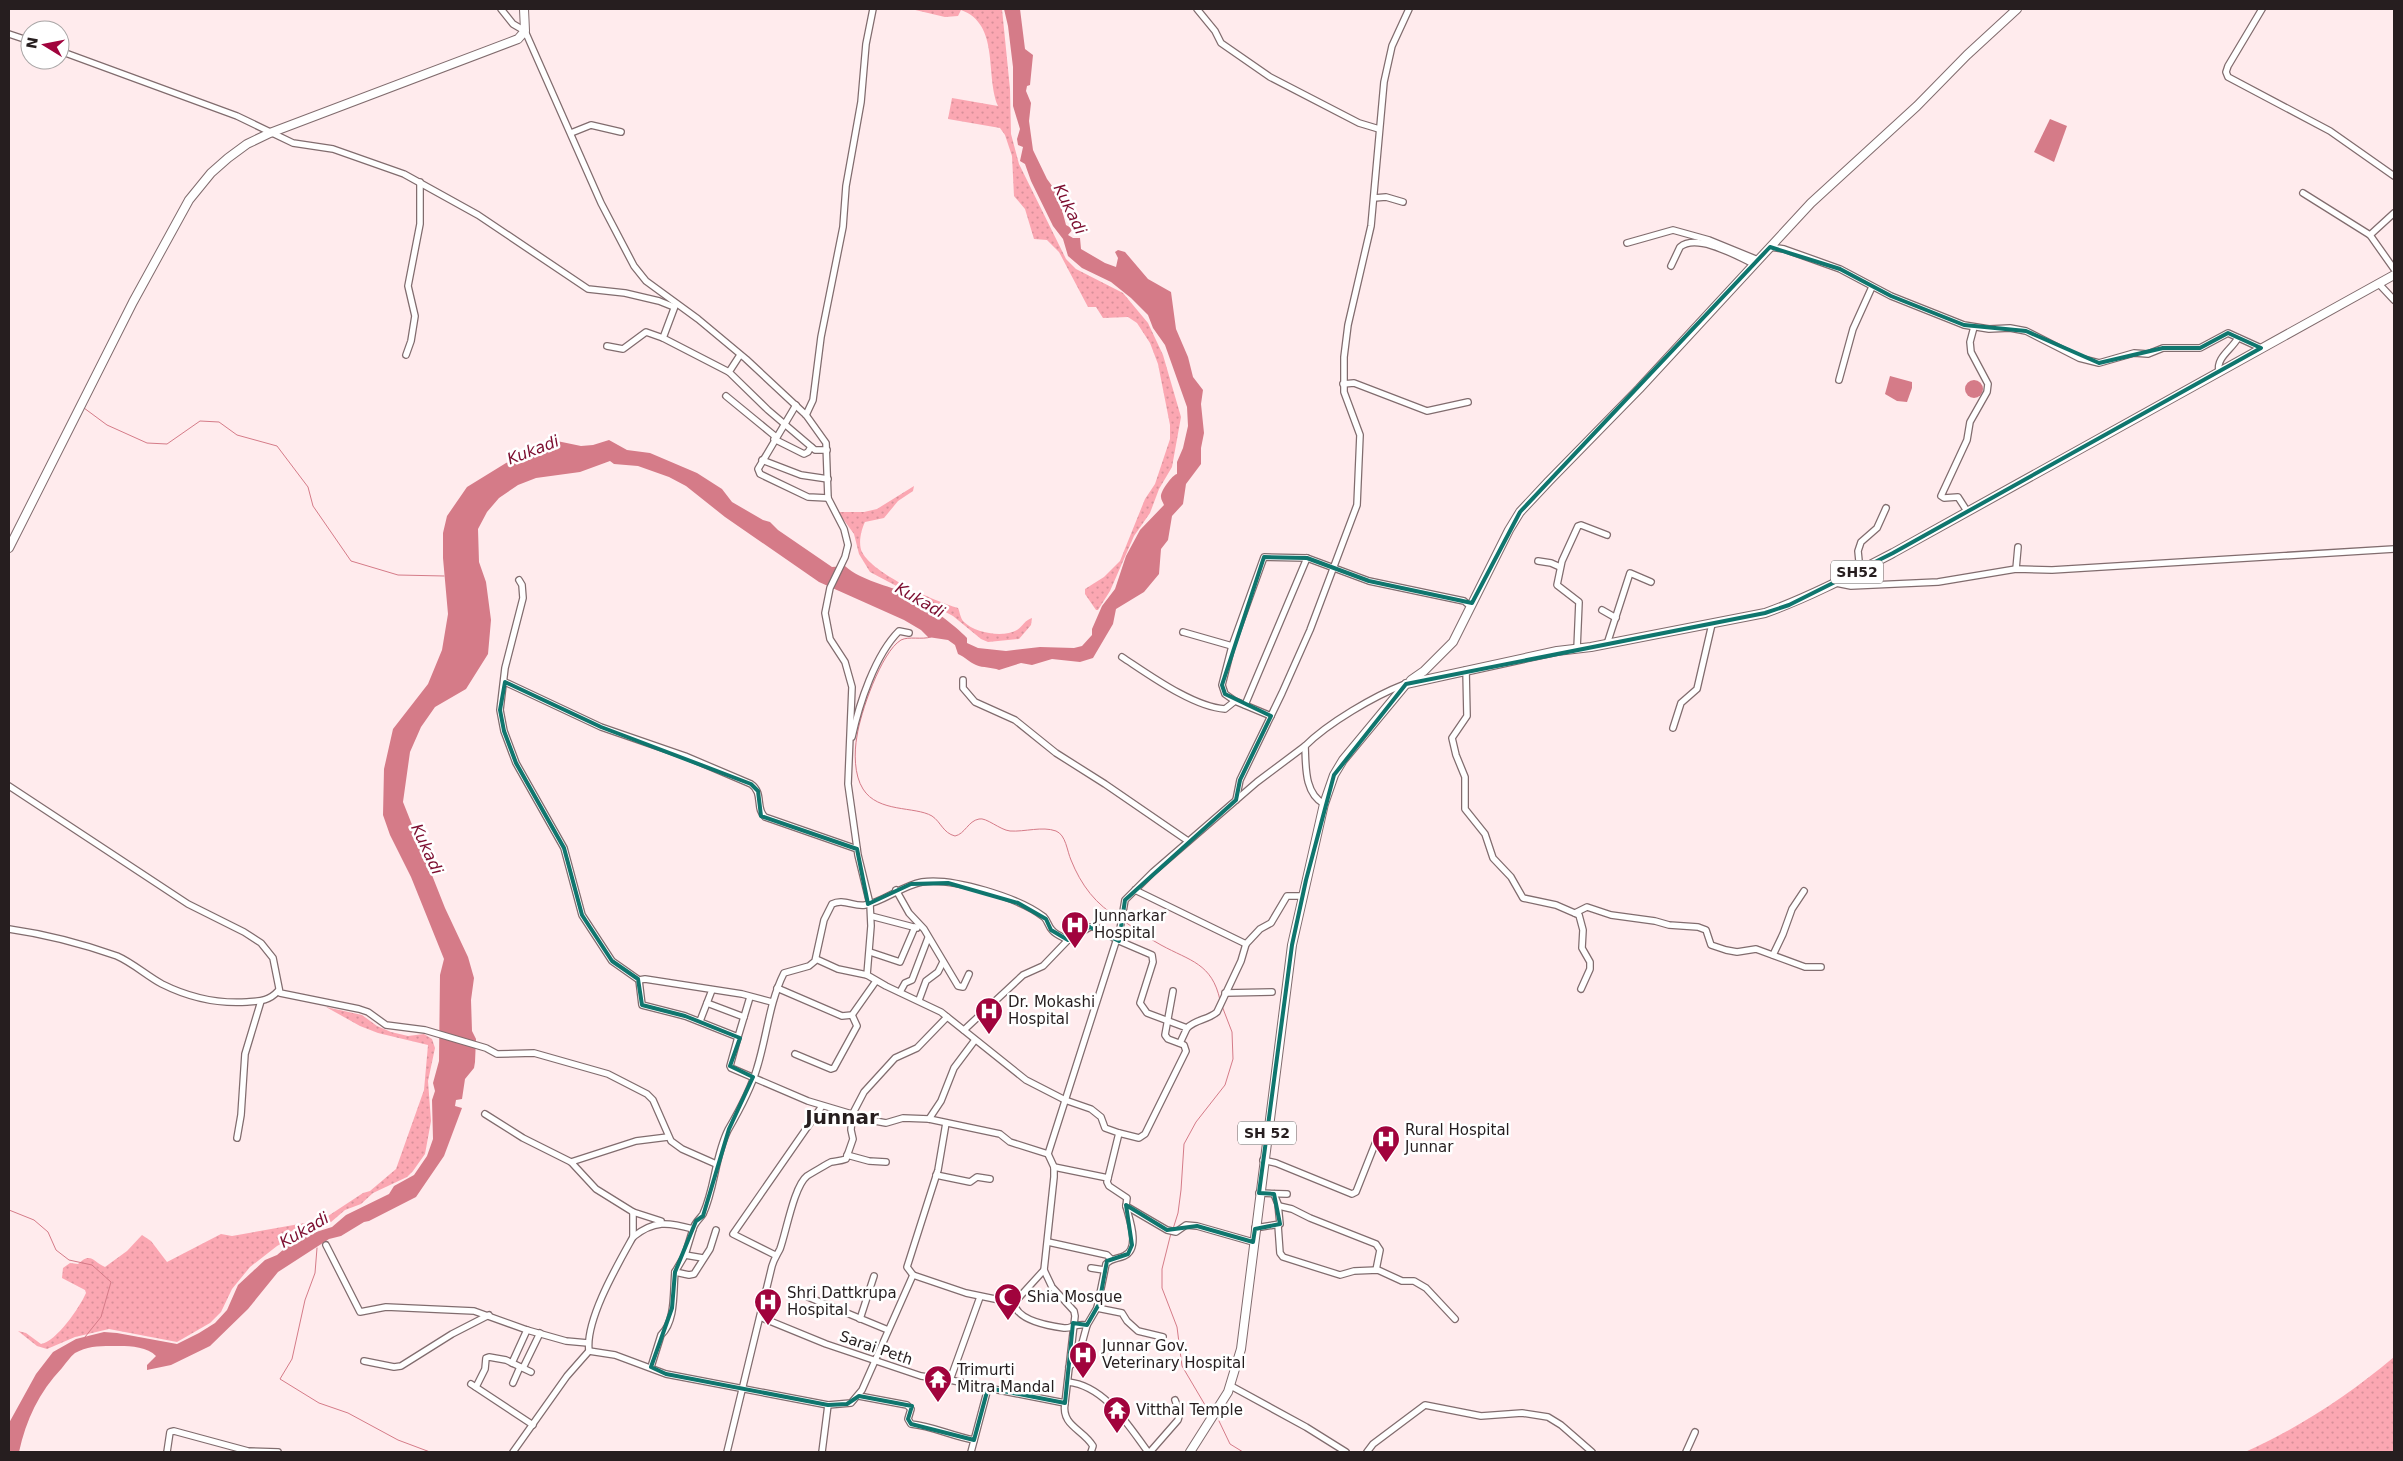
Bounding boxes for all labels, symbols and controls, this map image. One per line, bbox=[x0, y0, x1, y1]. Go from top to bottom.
north arrow bbox=[20, 20, 70, 70]
text: N bbox=[23, 36, 41, 50]
water label: Kukadi bbox=[1050, 181, 1091, 238]
water label: Kukadi bbox=[504, 431, 562, 469]
road number: SH52 bbox=[1831, 560, 1883, 584]
water label: Kukadi bbox=[892, 578, 949, 622]
water label: Kukadi bbox=[407, 821, 447, 878]
place label: Junnarkar Hospital bbox=[1093, 907, 1167, 942]
hospital icon: Junnarkar Hospital bbox=[1060, 910, 1090, 949]
place label: Dr. Mokashi Hospital bbox=[1008, 993, 1095, 1028]
hospital icon: Dr. Mokashi Hospital bbox=[974, 996, 1004, 1035]
district label: Junnar bbox=[803, 1105, 879, 1129]
place label: Rural Hospital Junnar bbox=[1404, 1121, 1510, 1156]
road number: SH 52 bbox=[1238, 1122, 1296, 1144]
hospital icon: Rural Hospital Junnar bbox=[1371, 1124, 1401, 1163]
water label: Kukadi bbox=[276, 1208, 333, 1252]
mosque icon: Shia Mosque bbox=[993, 1282, 1023, 1321]
place label: Shri Dattkrupa Hospital bbox=[787, 1284, 897, 1319]
hospital icon: Shri Dattkrupa Hospital bbox=[753, 1287, 783, 1326]
place label: Shia Mosque bbox=[1027, 1288, 1122, 1306]
street label: Sarai Peth bbox=[837, 1327, 915, 1369]
place label: Junnar Gov. Veterinary Hospital bbox=[1101, 1337, 1245, 1372]
hospital icon: Junnar Gov. Veterinary Hospital bbox=[1068, 1340, 1098, 1379]
place label: Trimurti Mitra Mandal bbox=[956, 1361, 1055, 1396]
temple icon: Trimurti Mitra Mandal bbox=[923, 1364, 953, 1403]
temple icon: Vitthal Temple bbox=[1102, 1395, 1132, 1434]
place label: Vitthal Temple bbox=[1136, 1401, 1243, 1419]

